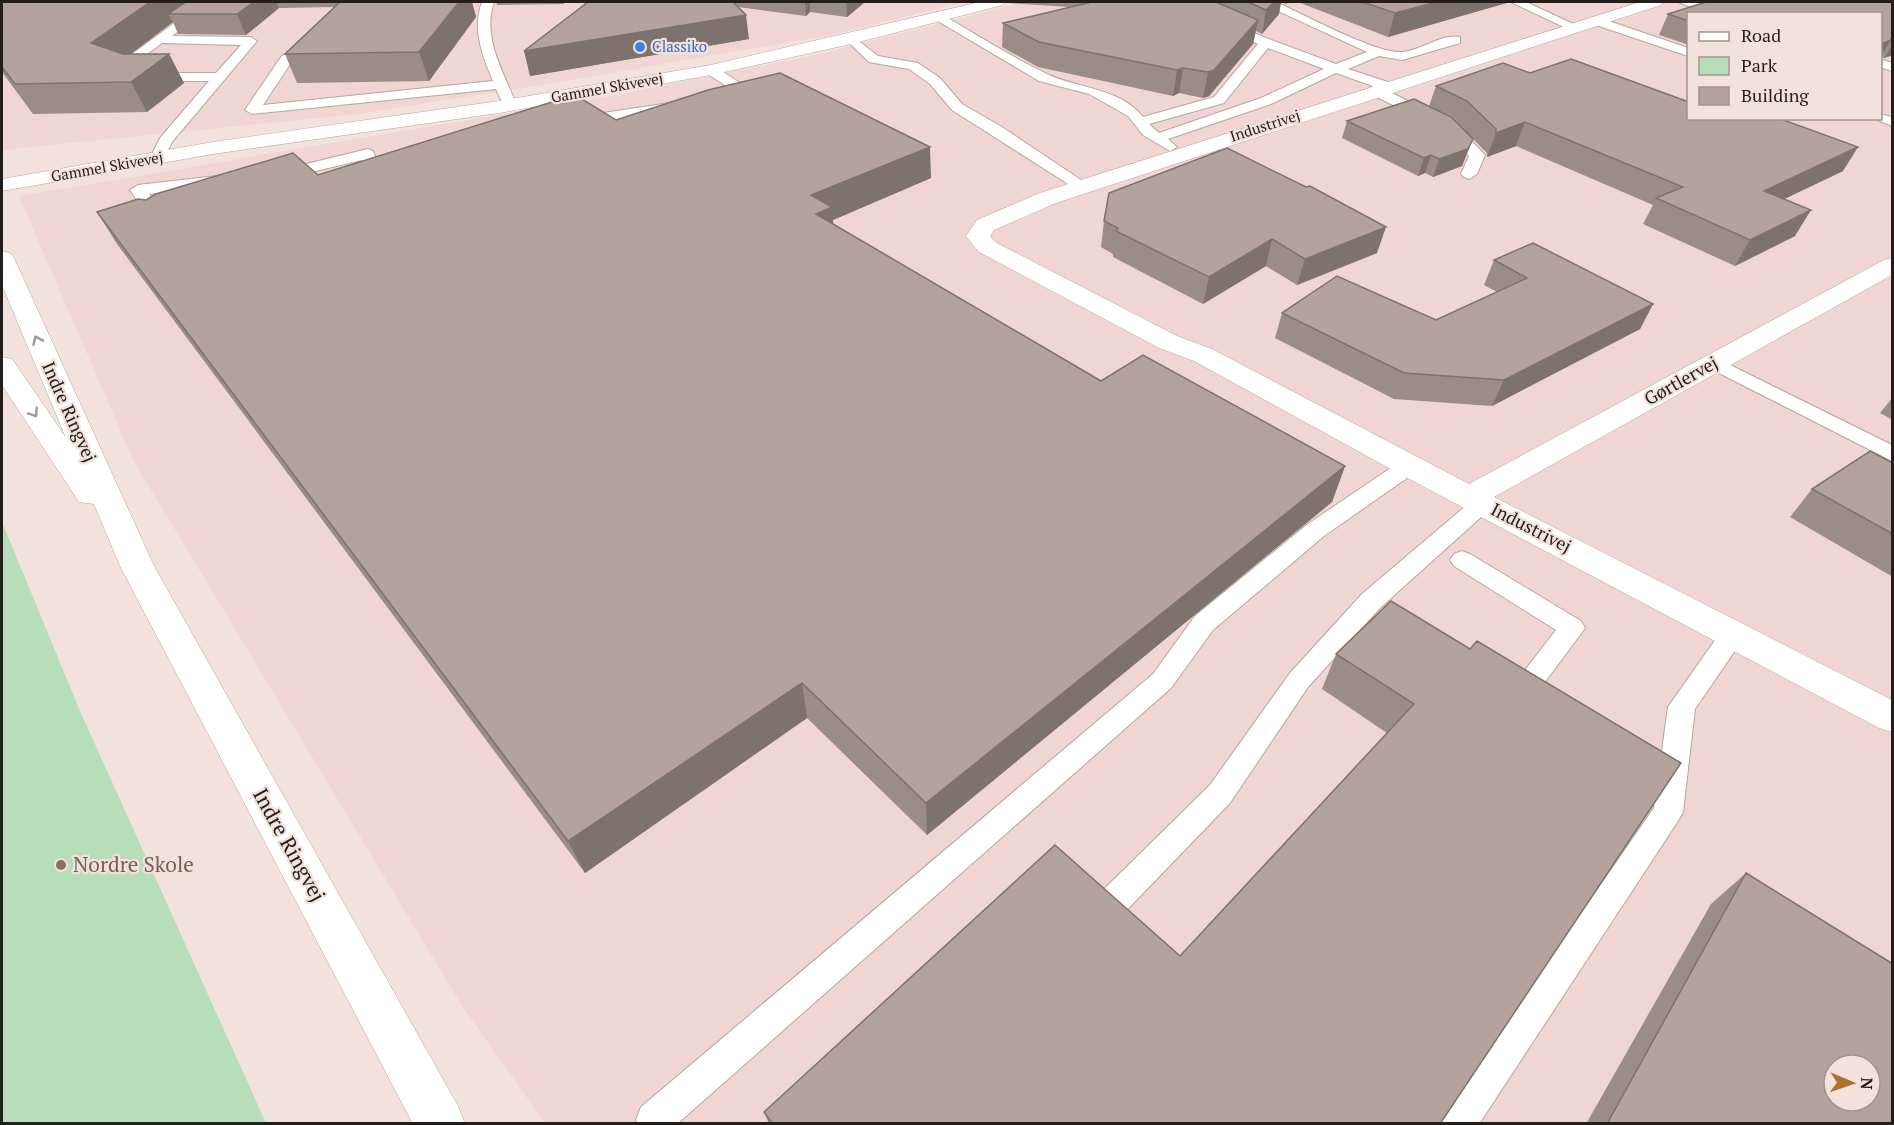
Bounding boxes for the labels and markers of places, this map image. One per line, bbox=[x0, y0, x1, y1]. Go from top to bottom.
place label: Classiko bbox=[652, 36, 707, 56]
marker: Classiko bbox=[633, 40, 647, 54]
place label: Nordre Skole bbox=[73, 850, 194, 878]
marker: Nordre Skole bbox=[54, 858, 68, 872]

